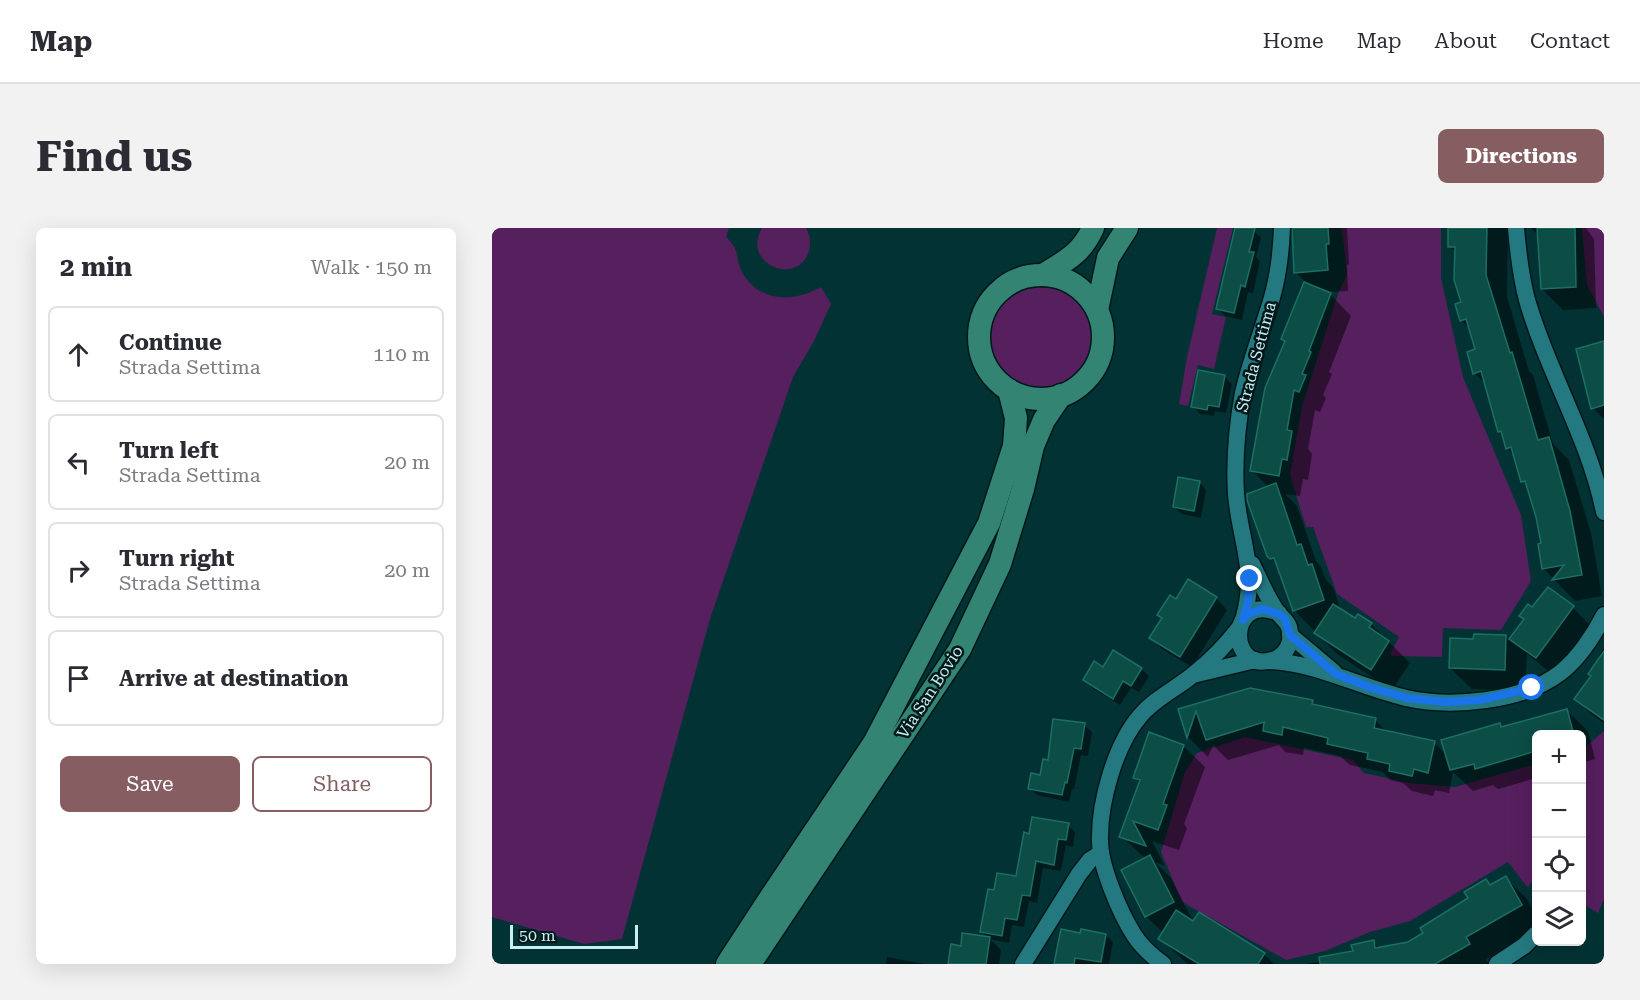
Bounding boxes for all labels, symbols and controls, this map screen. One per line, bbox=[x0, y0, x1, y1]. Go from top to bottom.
text: Map bbox=[30, 25, 92, 58]
text: Home bbox=[1263, 29, 1324, 53]
text: Map bbox=[1357, 29, 1402, 53]
text: About bbox=[1435, 29, 1497, 53]
text: Contact bbox=[1530, 29, 1610, 53]
button: Directions bbox=[1438, 129, 1604, 183]
text: Find us bbox=[36, 132, 193, 181]
text: 2 min bbox=[60, 252, 132, 282]
text: Walk · 150 m bbox=[311, 255, 432, 279]
street label: Strada Settima bbox=[1232, 300, 1280, 414]
text: Continue bbox=[119, 330, 222, 355]
icon: ahead bbox=[62, 338, 95, 371]
text: 110 m bbox=[373, 342, 430, 366]
text: Strada Settima bbox=[119, 355, 261, 379]
text: Turn left bbox=[119, 438, 219, 463]
icon: left bbox=[62, 446, 95, 479]
text: 20 m bbox=[384, 450, 430, 474]
text: Strada Settima bbox=[119, 463, 261, 487]
text: Turn right bbox=[119, 546, 234, 571]
icon: right bbox=[62, 554, 95, 587]
text: 20 m bbox=[384, 558, 430, 582]
route end bbox=[1236, 565, 1262, 591]
text: Strada Settima bbox=[119, 571, 261, 595]
street label: Via San Bovio bbox=[893, 642, 967, 742]
icon: arrive bbox=[62, 662, 95, 695]
text: Arrive at destination bbox=[119, 666, 348, 691]
route start bbox=[1518, 674, 1544, 700]
map controls bbox=[1532, 730, 1586, 946]
button: + bbox=[1532, 730, 1586, 784]
button: Save bbox=[60, 756, 240, 812]
button: Share bbox=[252, 756, 432, 812]
button: − bbox=[1532, 784, 1586, 838]
button: locate bbox=[1532, 838, 1586, 892]
button: layers bbox=[1532, 892, 1586, 946]
scale bar bbox=[510, 922, 638, 950]
text: 50 m bbox=[519, 926, 556, 945]

